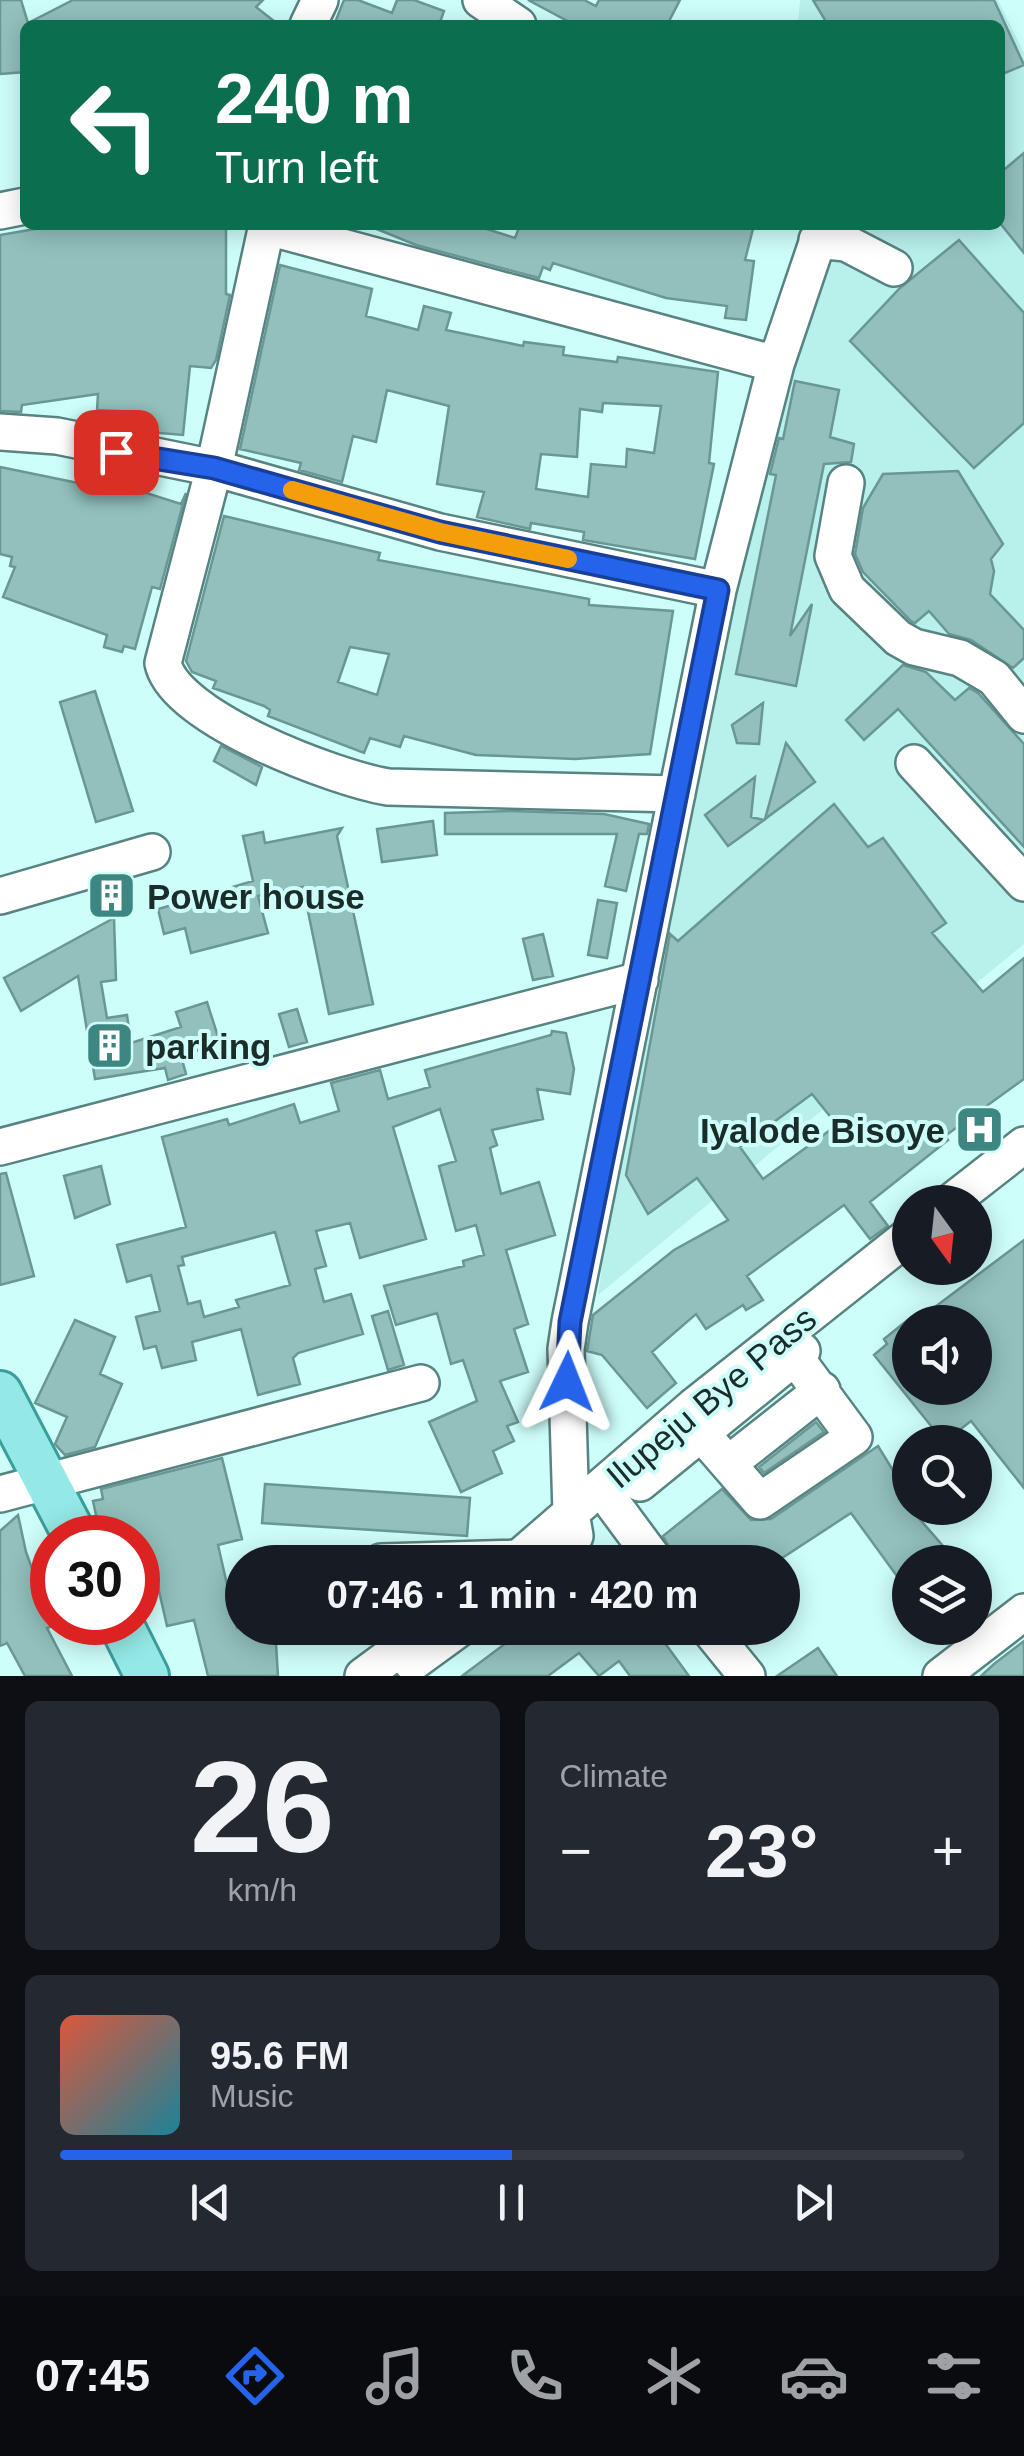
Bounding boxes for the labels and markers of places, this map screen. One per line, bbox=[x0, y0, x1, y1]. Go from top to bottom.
pin bbox=[74, 410, 159, 495]
building icon: Power house bbox=[86, 870, 138, 922]
place label: Power house bbox=[147, 877, 365, 916]
building icon: parking bbox=[84, 1020, 136, 1072]
place label: parking bbox=[145, 1027, 271, 1066]
hospital icon: Iyalode Bisoye bbox=[954, 1104, 1006, 1156]
place label: Iyalode Bisoye bbox=[700, 1111, 945, 1150]

